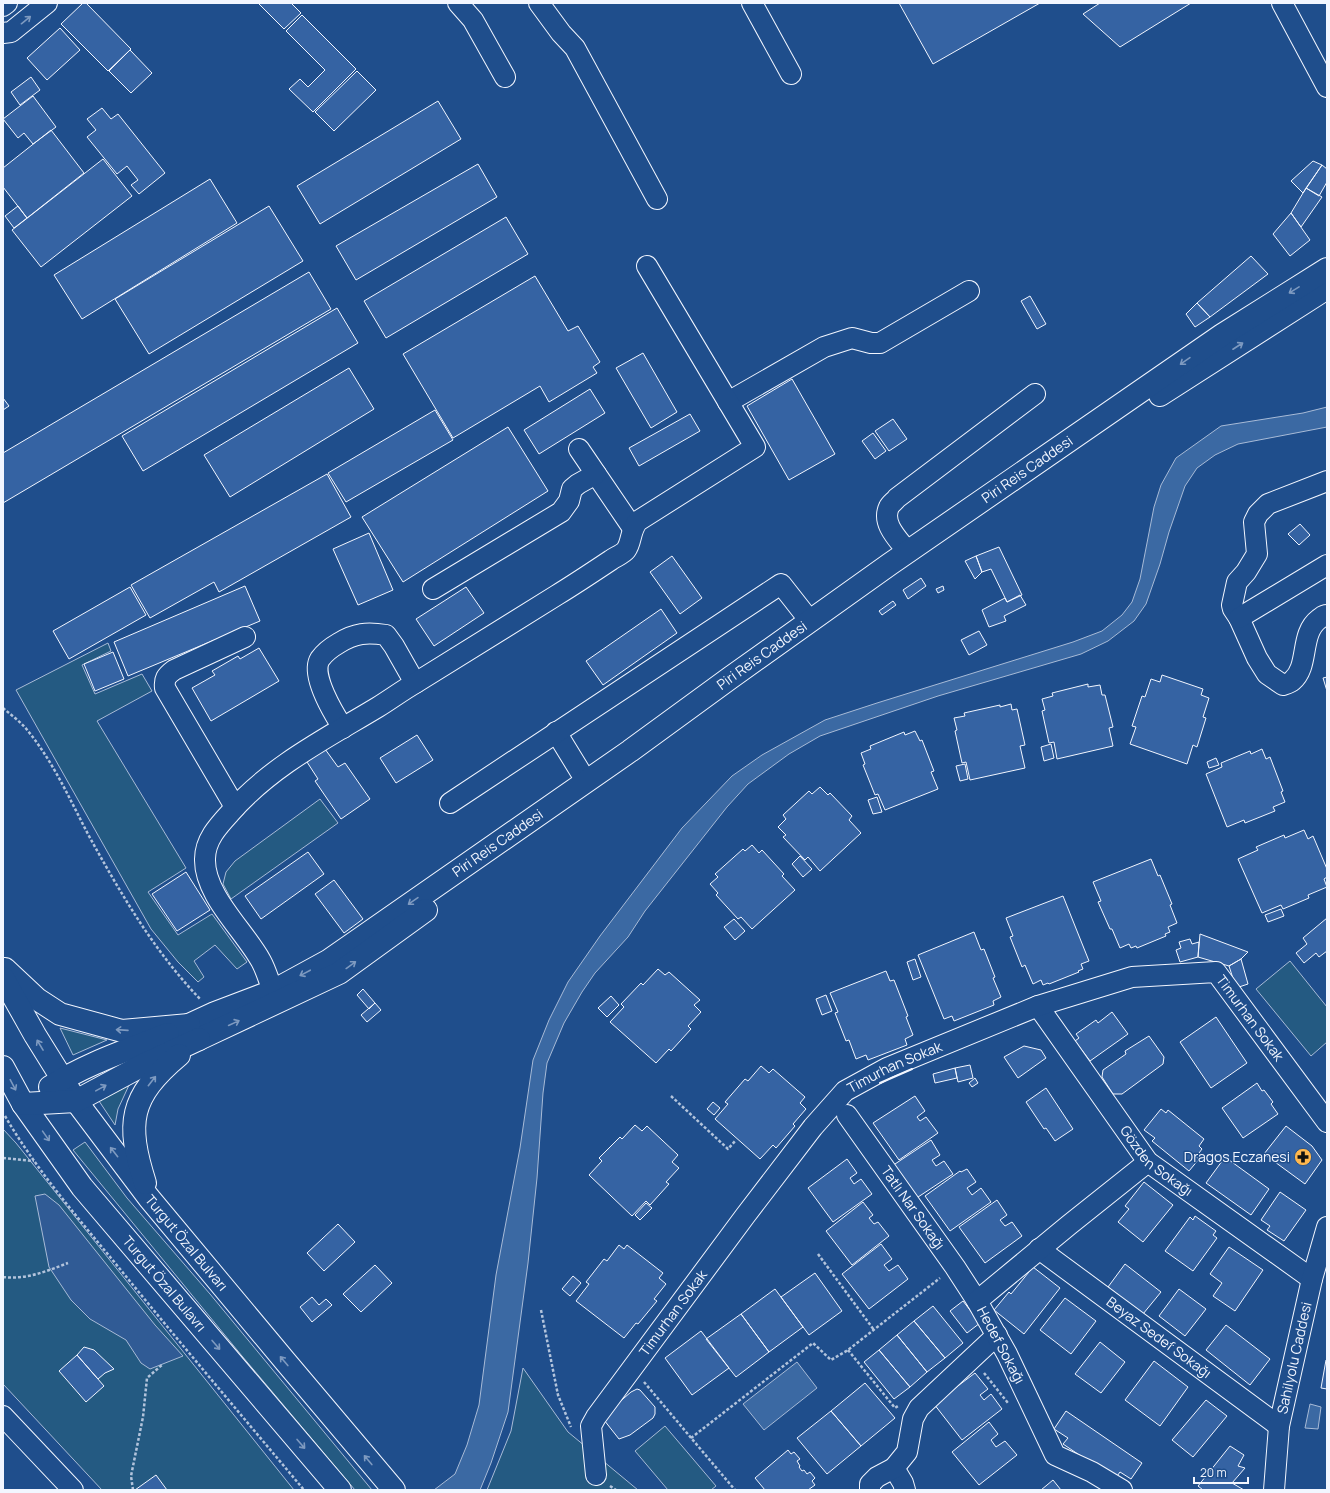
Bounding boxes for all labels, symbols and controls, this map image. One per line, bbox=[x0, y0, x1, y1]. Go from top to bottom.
one-way arrow bbox=[20, 16, 31, 24]
one-way arrow bbox=[1289, 286, 1300, 294]
one-way arrow bbox=[1232, 342, 1243, 350]
one-way arrow bbox=[1180, 357, 1191, 365]
street label: Piri Reis Caddesi bbox=[978, 431, 1076, 507]
street label: Piri Reis Caddesi bbox=[713, 616, 810, 694]
street label: Piri Reis Caddesi bbox=[448, 804, 547, 881]
one-way arrow bbox=[408, 897, 419, 905]
one-way arrow bbox=[345, 961, 356, 969]
one-way arrow bbox=[300, 970, 312, 978]
street label: Timurhan Sokak bbox=[1212, 971, 1289, 1066]
one-way arrow bbox=[228, 1019, 240, 1026]
one-way arrow bbox=[116, 1027, 129, 1034]
street label: Timurhan Sokak bbox=[843, 1036, 946, 1097]
one-way arrow bbox=[36, 1039, 44, 1051]
one-way arrow bbox=[148, 1076, 156, 1087]
one-way arrow bbox=[10, 1079, 17, 1091]
one-way arrow bbox=[95, 1083, 107, 1091]
street label: Gözden Sokağı bbox=[1116, 1121, 1197, 1200]
one-way arrow bbox=[42, 1130, 50, 1141]
one-way arrow bbox=[110, 1146, 118, 1157]
place label: Dragos Eczanesi bbox=[1184, 1147, 1290, 1166]
pharmacy icon: Dragos Eczanesi bbox=[1293, 1147, 1313, 1167]
street label: Tatlı Nar Sokağı bbox=[877, 1162, 950, 1253]
street label: Turgut Özal Bulvarı bbox=[141, 1191, 233, 1295]
street label: Turgut Özal Bulavrı bbox=[119, 1232, 211, 1335]
street label: Timurhan Sokak bbox=[634, 1265, 712, 1360]
street label: Beyaz Sedef Sokağı bbox=[1103, 1292, 1216, 1382]
street label: Sahilyolu Caddesi bbox=[1272, 1300, 1316, 1416]
street label: Hedef Sokağı bbox=[973, 1303, 1030, 1387]
one-way arrow bbox=[212, 1340, 221, 1350]
one-way arrow bbox=[280, 1356, 289, 1366]
one-way arrow bbox=[297, 1438, 306, 1449]
one-way arrow bbox=[364, 1455, 373, 1466]
scale bar bbox=[1194, 1459, 1248, 1485]
text: 20 m bbox=[1200, 1464, 1227, 1481]

